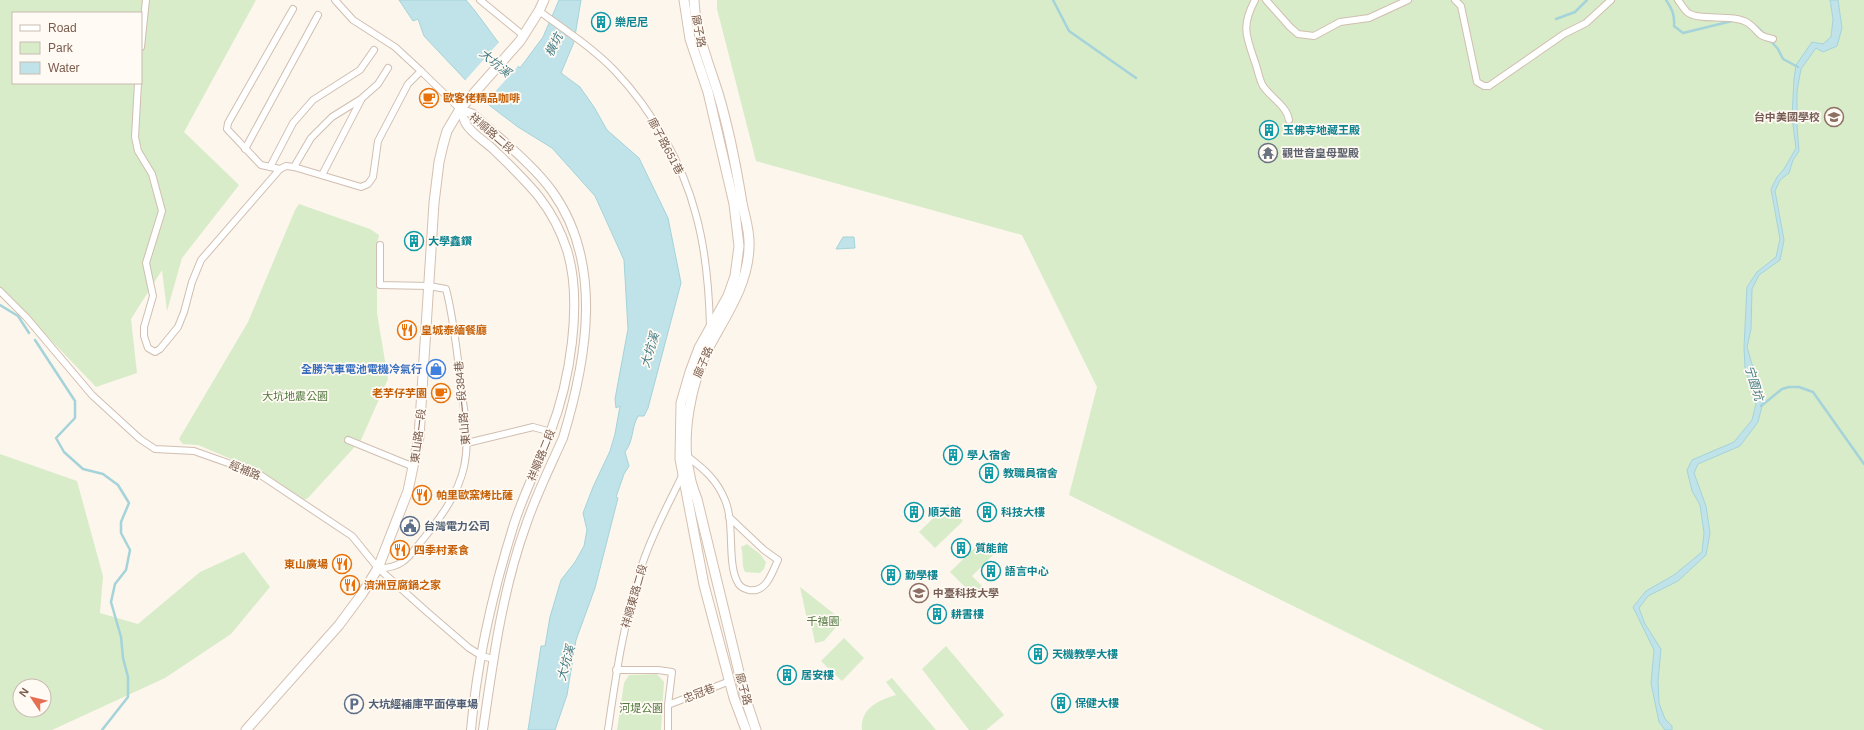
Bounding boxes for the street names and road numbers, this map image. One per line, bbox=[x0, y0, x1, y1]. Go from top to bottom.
street label: 廍子路 bbox=[690, 14, 708, 48]
street label: 祥順路二段 bbox=[467, 110, 517, 156]
street label: 廍子路651巷 bbox=[646, 116, 686, 176]
street label: 廍子路 bbox=[691, 344, 715, 380]
street label: 東山路一段384巷 bbox=[452, 360, 472, 446]
street label: 東山路一段 bbox=[409, 408, 427, 464]
street label: 祥順路二段 bbox=[525, 427, 557, 483]
street label: 經補路 bbox=[227, 458, 263, 482]
street label: 祥順東路二段 bbox=[619, 563, 649, 629]
street label: 廍子路 bbox=[734, 672, 754, 706]
street label: 忠冠巷 bbox=[681, 681, 717, 705]

